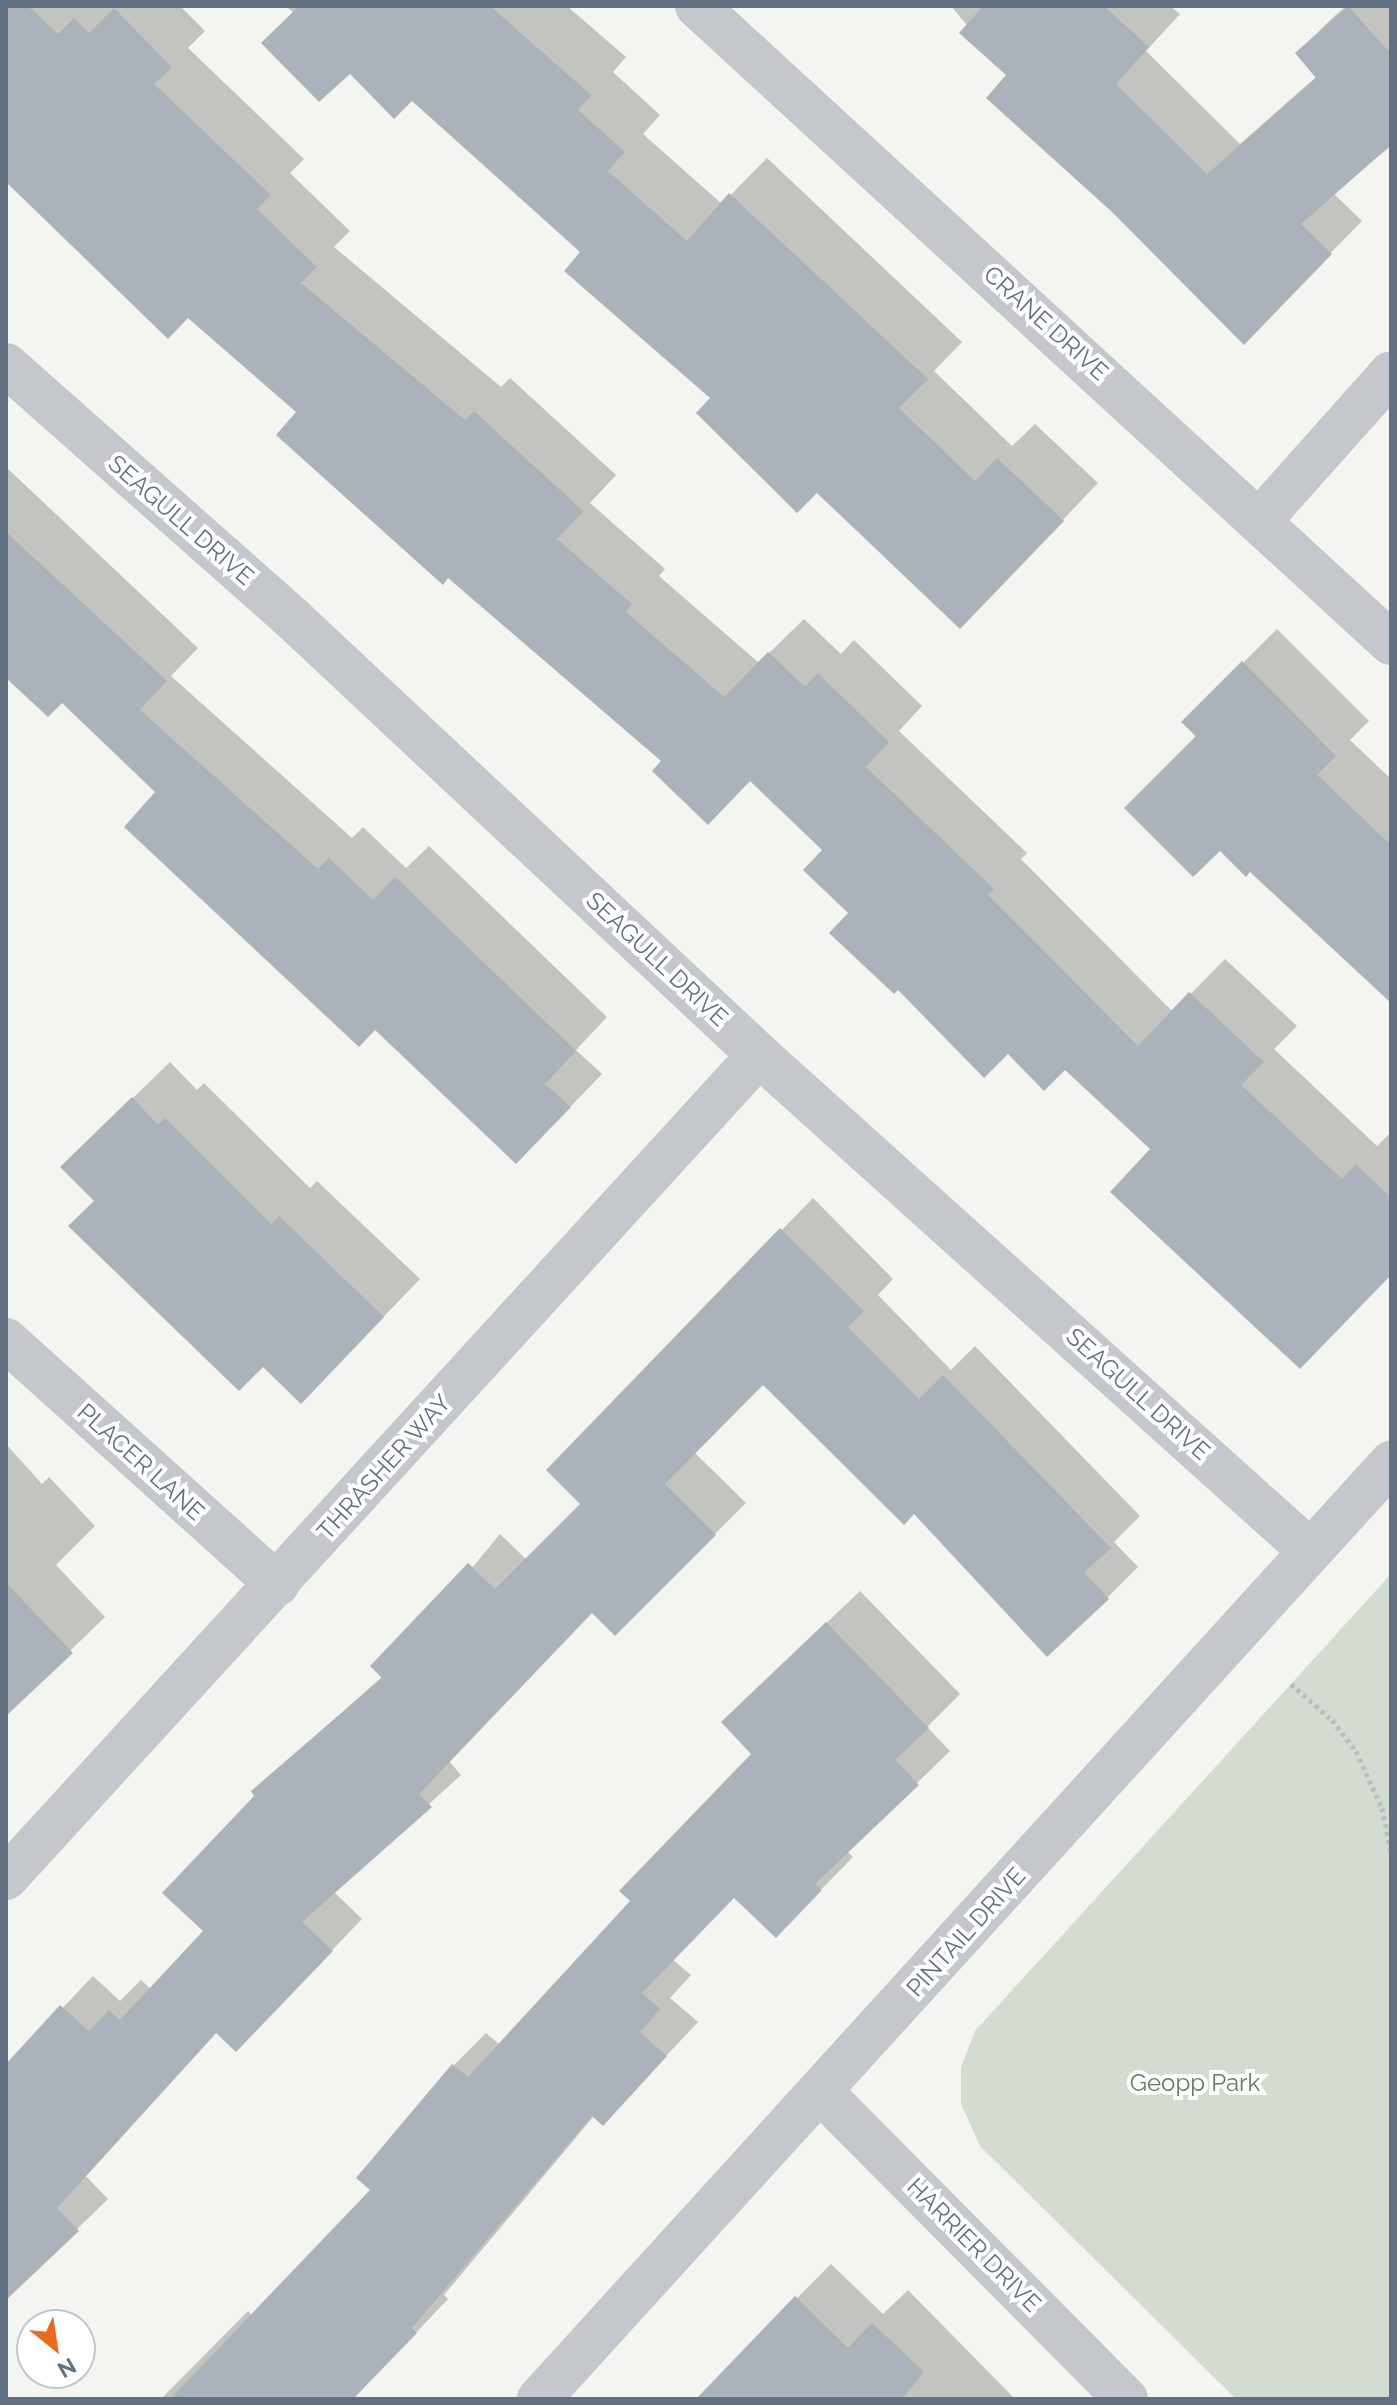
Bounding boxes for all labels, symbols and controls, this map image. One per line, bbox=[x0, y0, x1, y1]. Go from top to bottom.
street label: CRANE DRIVE bbox=[978, 260, 1114, 386]
street label: SEAGULL DRIVE bbox=[102, 449, 260, 591]
street label: SEAGULL DRIVE bbox=[580, 886, 734, 1032]
street label: SEAGULL DRIVE bbox=[1060, 1322, 1216, 1466]
street label: THRASHER WAY bbox=[311, 1388, 457, 1546]
street label: PLACER LANE bbox=[72, 1398, 210, 1526]
street label: PINTAIL DRIVE bbox=[900, 1861, 1032, 2003]
park label: Geopp Park bbox=[1130, 2069, 1260, 2097]
street label: HARRIER DRIVE bbox=[901, 2172, 1047, 2318]
north arrow bbox=[16, 2309, 96, 2389]
text: N bbox=[53, 2353, 81, 2384]

